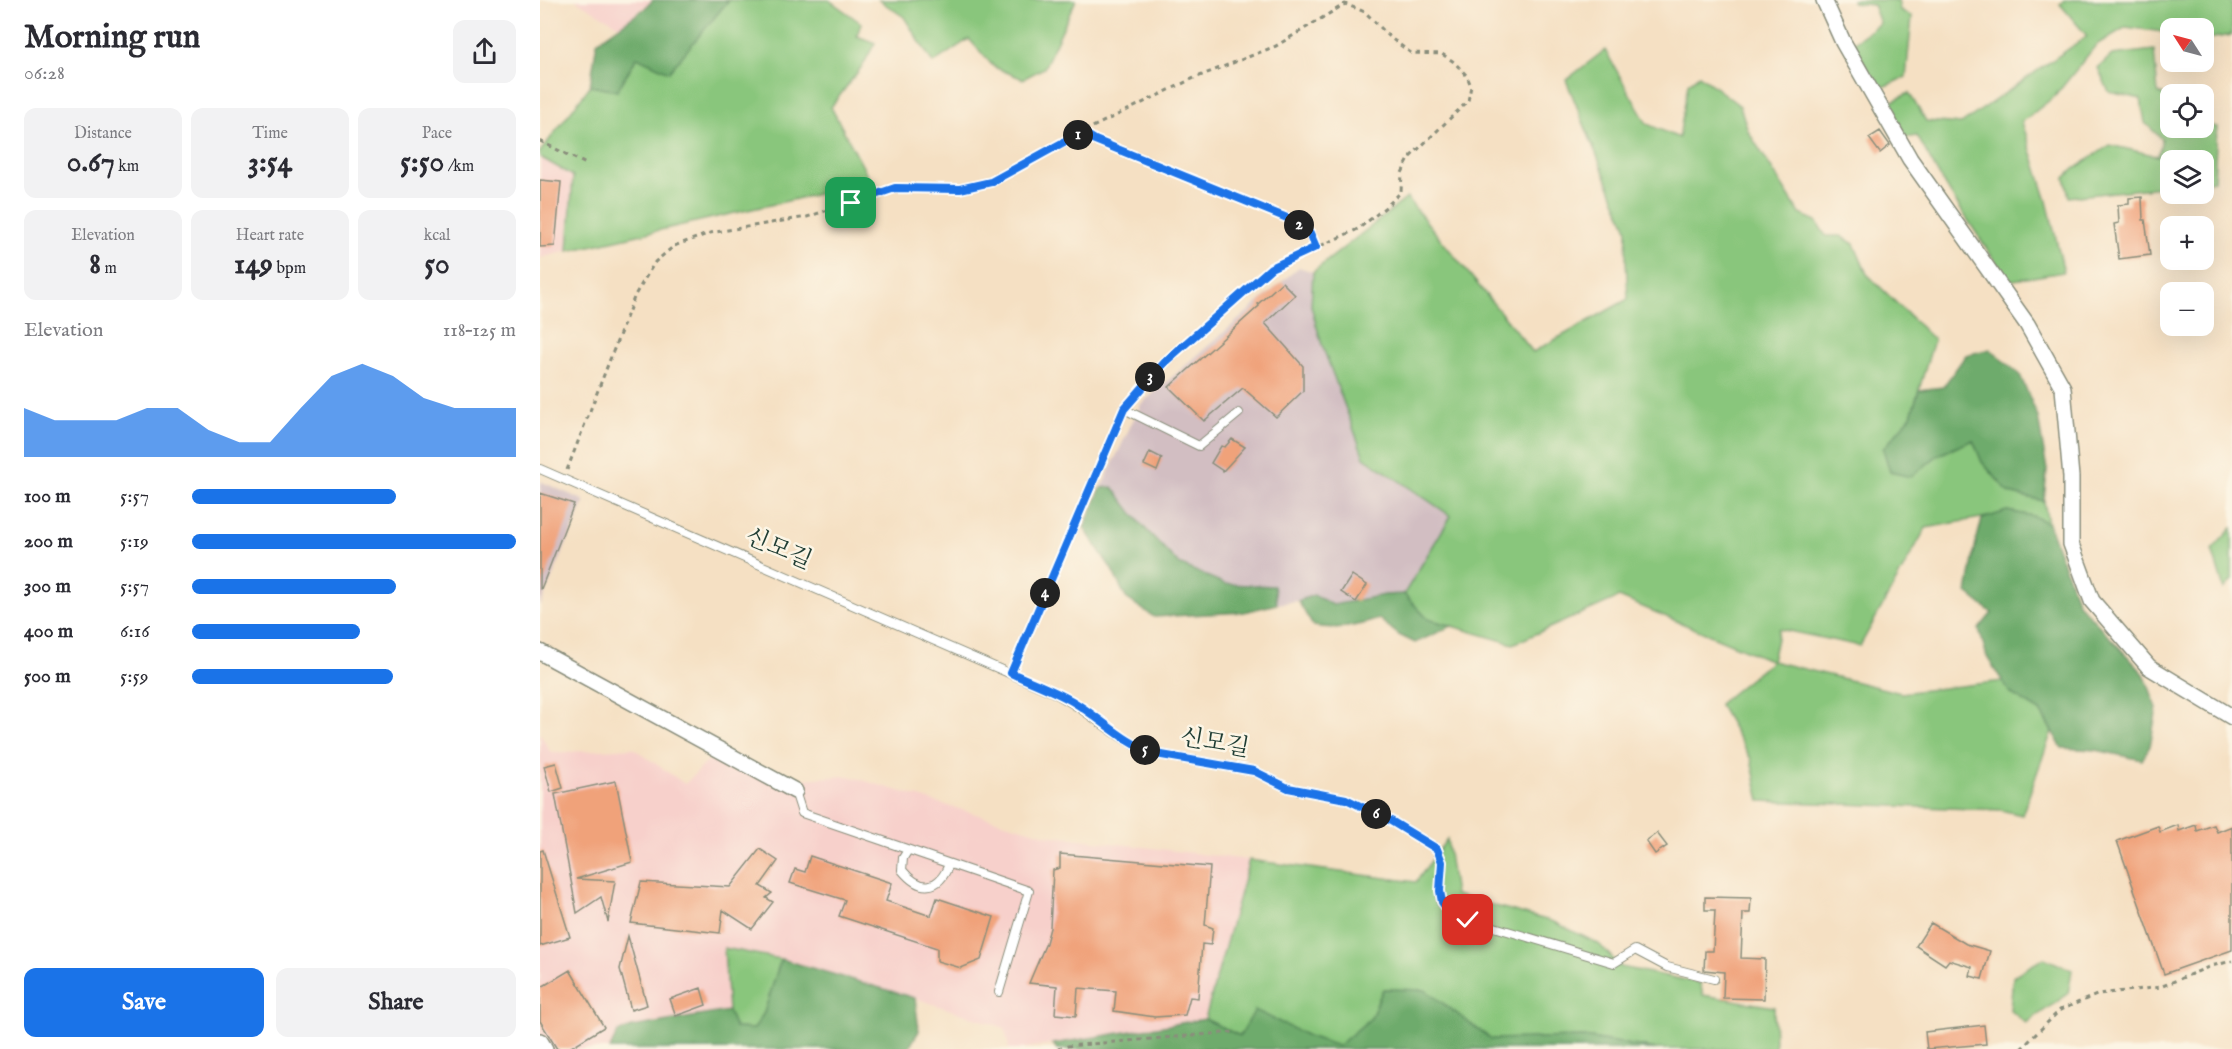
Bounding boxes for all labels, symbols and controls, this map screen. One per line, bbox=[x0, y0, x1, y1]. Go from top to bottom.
text: Morning run bbox=[24, 17, 200, 59]
north arrow bbox=[2160, 18, 2214, 72]
map controls bbox=[2160, 18, 2214, 336]
button: share bbox=[453, 20, 516, 83]
text: 06:28 bbox=[24, 61, 65, 86]
button: locate bbox=[2160, 84, 2214, 138]
pin: 1 bbox=[1063, 120, 1093, 150]
text: Distance bbox=[74, 124, 132, 144]
text: Time bbox=[252, 124, 288, 144]
text: Pace bbox=[422, 124, 452, 144]
text: 1 bbox=[1075, 125, 1081, 145]
text: 0.67 bbox=[67, 144, 115, 182]
text: 3:54 bbox=[248, 144, 292, 182]
text: 5:50 bbox=[400, 144, 444, 182]
button: layers bbox=[2160, 150, 2214, 204]
text: km bbox=[115, 157, 139, 177]
text: /km bbox=[444, 157, 474, 177]
pin bbox=[825, 177, 876, 228]
icon: arrive bbox=[834, 186, 867, 219]
pin: 2 bbox=[1284, 210, 1314, 240]
text: 2 bbox=[1295, 215, 1303, 235]
button: + bbox=[2160, 216, 2214, 270]
text: Elevation bbox=[71, 226, 135, 246]
text: Heart rate bbox=[236, 226, 304, 246]
text: kcal bbox=[424, 226, 450, 246]
text: 8 bbox=[89, 246, 101, 284]
text: 149 bbox=[234, 246, 273, 284]
text: 50 bbox=[424, 246, 450, 284]
text: m bbox=[101, 259, 117, 279]
text: bpm bbox=[273, 259, 306, 279]
button: − bbox=[2160, 282, 2214, 336]
text: Elevation bbox=[24, 318, 103, 343]
text: 118–125 m bbox=[443, 318, 516, 343]
pin: 3 bbox=[1135, 362, 1165, 392]
text: 3 bbox=[1147, 367, 1153, 387]
text: 100 m bbox=[24, 484, 71, 509]
text: 5:57 bbox=[120, 484, 149, 509]
street label: 신모길 bbox=[740, 522, 816, 577]
text: 200 m bbox=[24, 529, 73, 554]
text: 5:19 bbox=[120, 529, 149, 554]
text: 300 m bbox=[24, 574, 71, 599]
text: 5:57 bbox=[120, 574, 149, 599]
pin: 4 bbox=[1030, 578, 1060, 608]
text: 4 bbox=[1041, 583, 1049, 603]
text: 400 m bbox=[24, 619, 73, 644]
text: 6:16 bbox=[120, 619, 150, 644]
text: 500 m bbox=[24, 664, 71, 689]
text: 5:59 bbox=[120, 664, 149, 689]
street label: 신모길 bbox=[1178, 722, 1252, 765]
pin: 5 bbox=[1130, 735, 1160, 765]
text: 5 bbox=[1142, 740, 1148, 760]
pin: 6 bbox=[1361, 799, 1391, 829]
text: 6 bbox=[1373, 804, 1379, 824]
pin bbox=[1442, 894, 1493, 945]
icon: check bbox=[1451, 903, 1484, 936]
button: Save bbox=[24, 968, 264, 1037]
button: Share bbox=[276, 968, 516, 1037]

